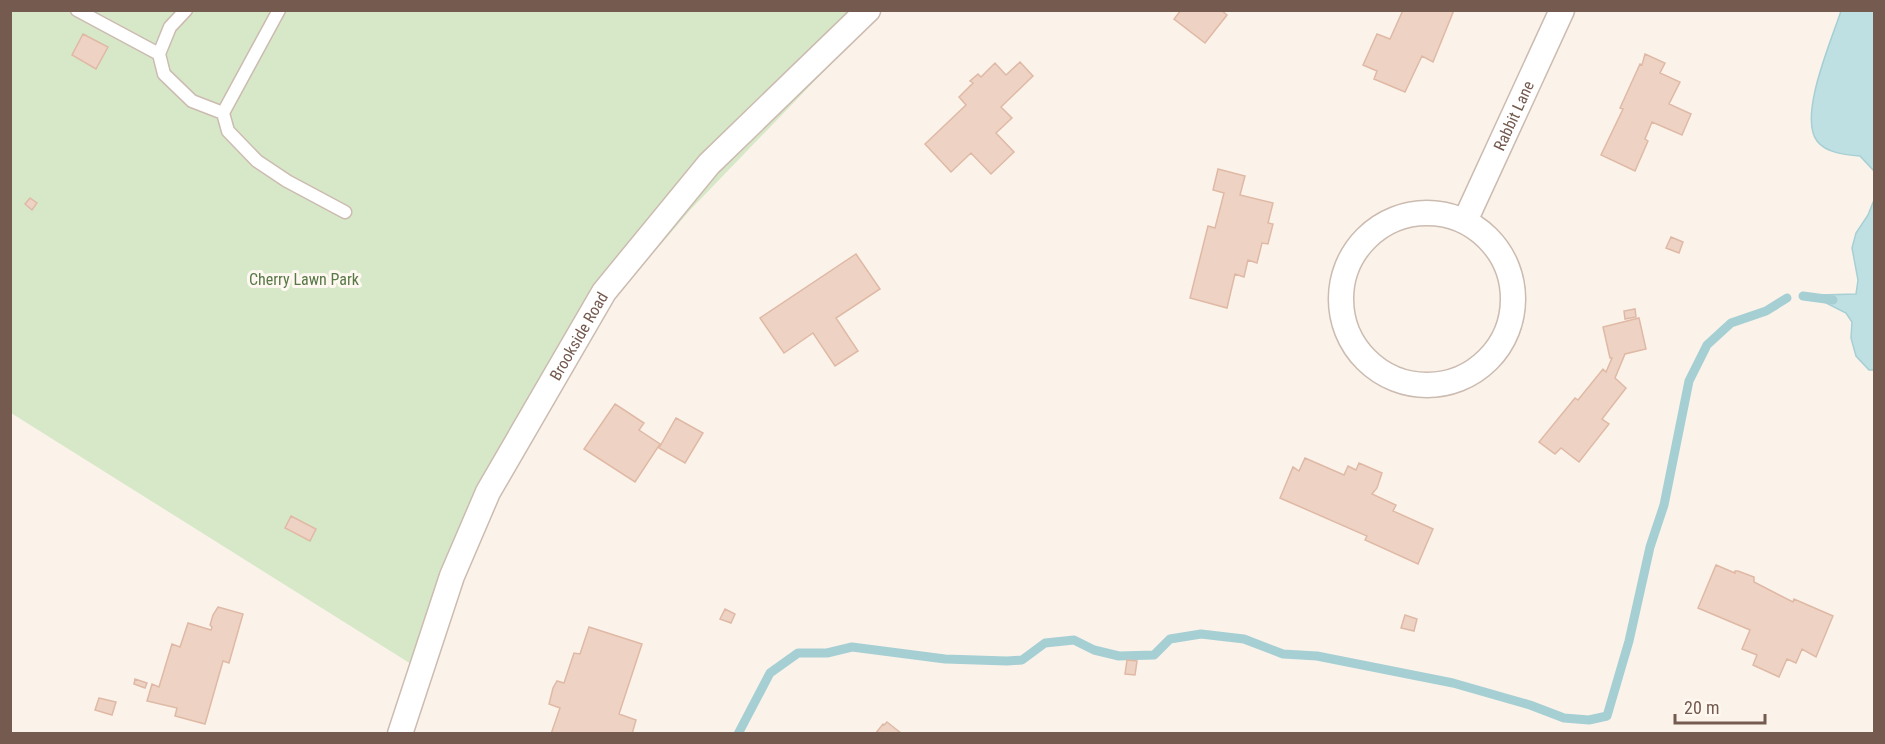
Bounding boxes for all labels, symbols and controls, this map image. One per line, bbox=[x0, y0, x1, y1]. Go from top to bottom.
street label: Rabbit Lane bbox=[1489, 78, 1538, 153]
park label: Cherry Lawn Park bbox=[249, 270, 360, 289]
street label: Brookside Road bbox=[545, 288, 611, 384]
scale bar bbox=[1675, 687, 1765, 725]
text: 20 m bbox=[1684, 697, 1719, 718]

